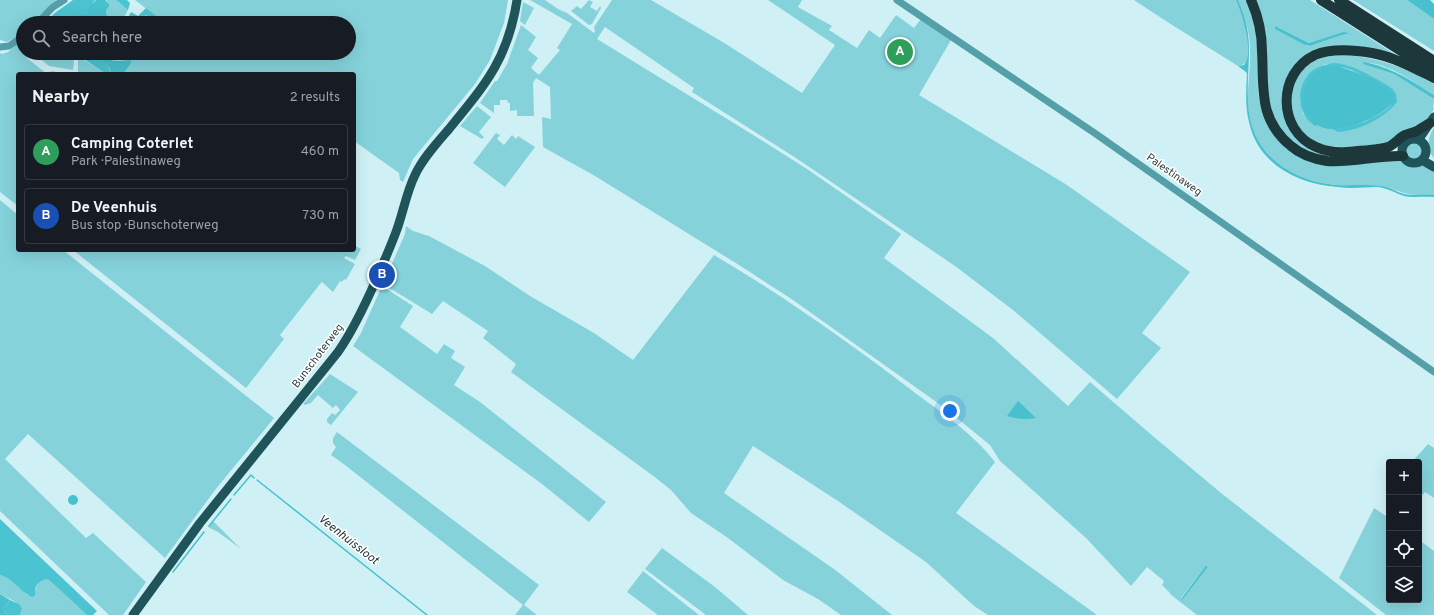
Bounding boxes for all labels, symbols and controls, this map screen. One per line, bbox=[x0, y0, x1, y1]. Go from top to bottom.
search box bbox=[16, 16, 356, 60]
icon: search bbox=[30, 27, 52, 49]
text: Search here bbox=[62, 29, 142, 48]
pin: A bbox=[887, 37, 913, 67]
text: Nearby bbox=[32, 87, 89, 109]
text: 2 results bbox=[290, 90, 340, 106]
text: Camping Coterlet bbox=[71, 135, 193, 154]
text: A bbox=[41, 144, 51, 160]
text: 460 m bbox=[301, 144, 339, 160]
street label: Palestinaweg bbox=[1143, 151, 1205, 199]
text: Park · Palestinaweg bbox=[71, 154, 181, 170]
text: De Veenhuis bbox=[71, 199, 157, 218]
text: B bbox=[42, 208, 50, 224]
text: 730 m bbox=[302, 208, 339, 224]
text: Bus stop · Bunschoterweg bbox=[71, 218, 218, 234]
pin: B bbox=[369, 260, 395, 290]
street label: Bunschoterweg bbox=[289, 321, 347, 391]
your location bbox=[940, 401, 960, 421]
map controls bbox=[1386, 459, 1422, 603]
button: + bbox=[1386, 459, 1422, 495]
button: − bbox=[1386, 495, 1422, 531]
water label: Veenhuissloot bbox=[314, 511, 382, 569]
button: locate bbox=[1386, 531, 1422, 567]
button: layers bbox=[1386, 567, 1422, 603]

